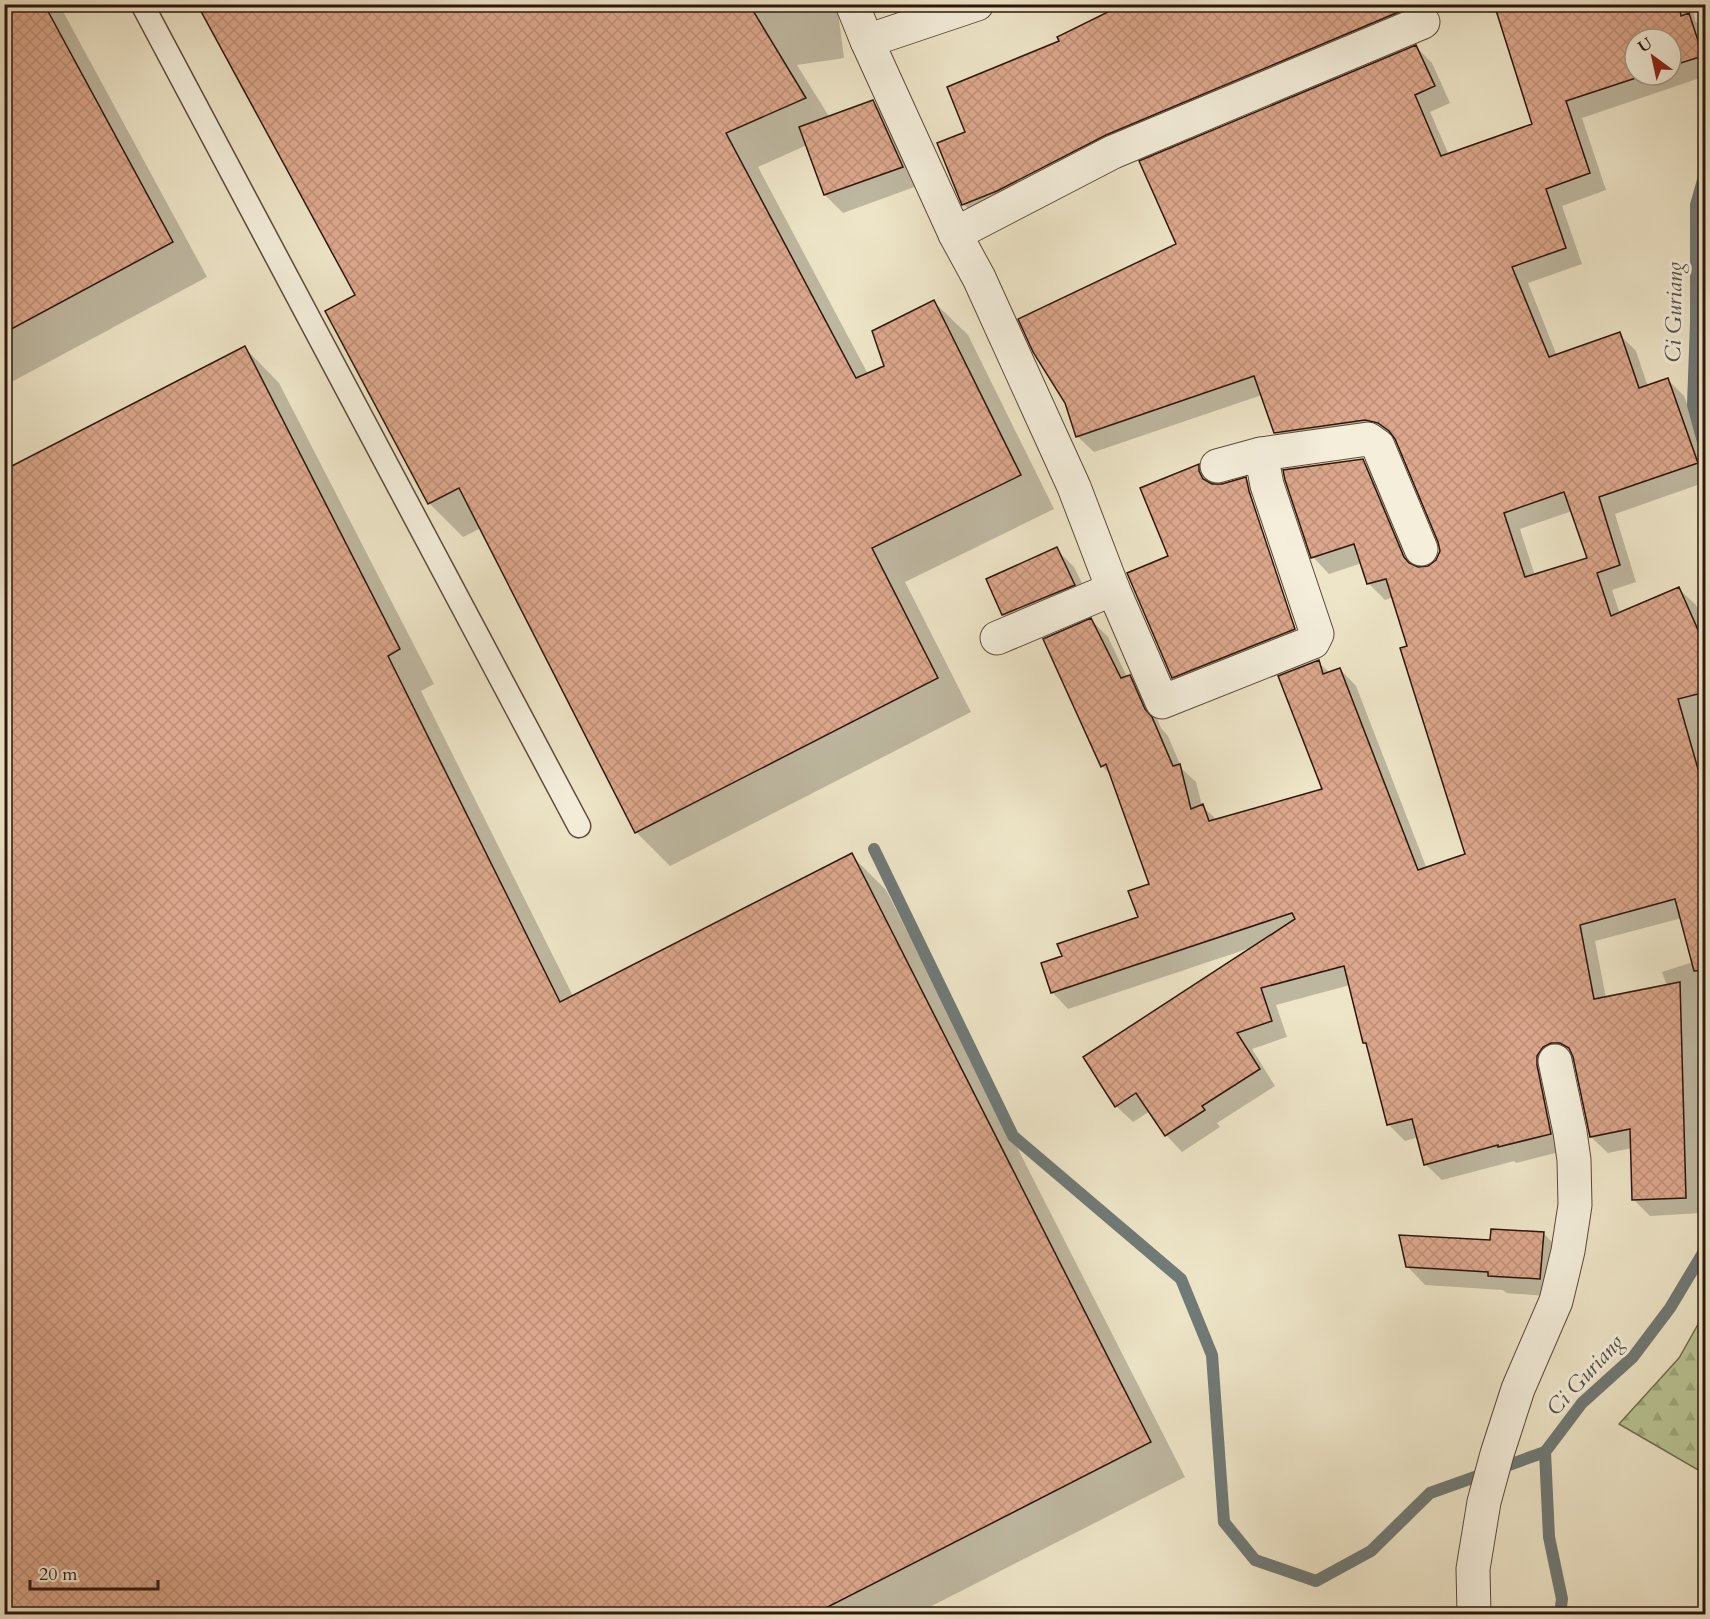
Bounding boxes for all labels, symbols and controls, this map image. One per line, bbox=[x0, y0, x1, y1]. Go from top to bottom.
north arrow bbox=[1623, 27, 1683, 87]
text: U bbox=[1634, 32, 1657, 58]
water label: Ci Guriang bbox=[1658, 261, 1690, 363]
water label: Ci Guriang bbox=[1540, 1328, 1631, 1422]
scale bar bbox=[30, 1553, 158, 1591]
text: 20 m bbox=[39, 1562, 78, 1587]

